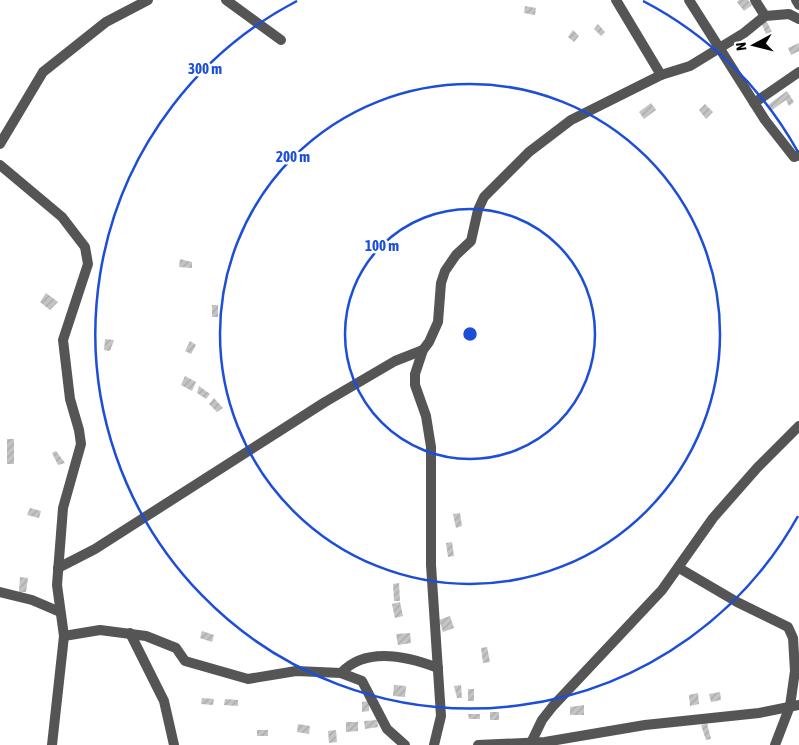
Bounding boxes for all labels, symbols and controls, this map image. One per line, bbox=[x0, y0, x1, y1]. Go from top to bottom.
north arrow bbox=[729, 20, 779, 70]
text: N bbox=[733, 42, 750, 52]
text: 300 m bbox=[188, 60, 222, 77]
text: 200 m bbox=[276, 148, 310, 165]
text: 100 m bbox=[365, 237, 399, 254]
centre of rings bbox=[461, 325, 479, 343]

